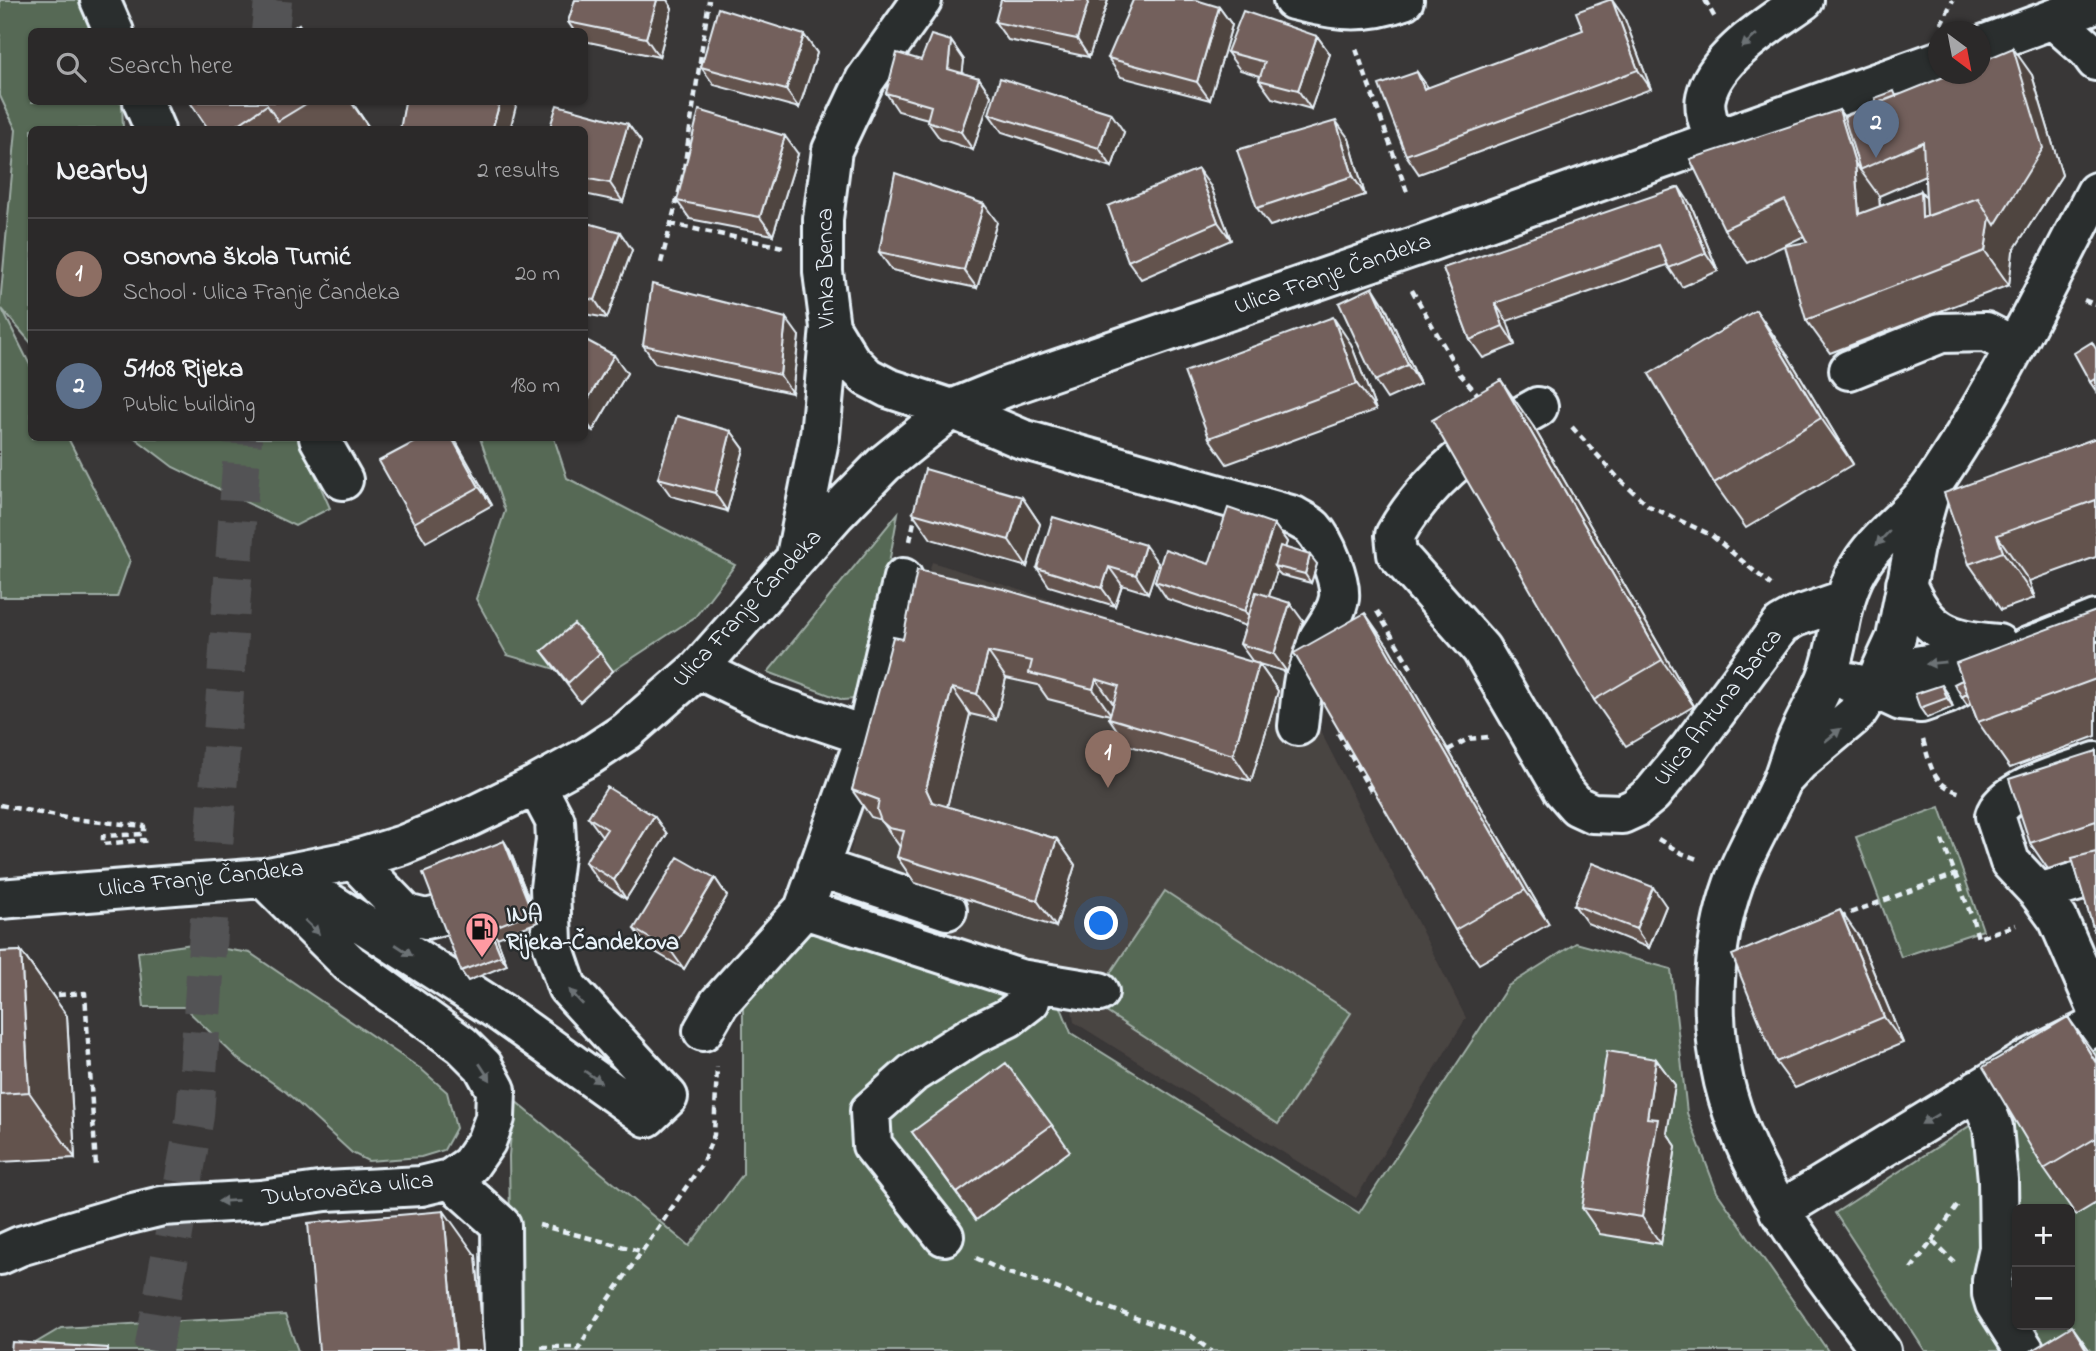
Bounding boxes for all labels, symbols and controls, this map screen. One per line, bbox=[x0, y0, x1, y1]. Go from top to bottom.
north arrow bbox=[1928, 21, 1991, 84]
search box bbox=[28, 28, 588, 105]
one-way arrow bbox=[1741, 33, 1758, 48]
icon: search bbox=[52, 48, 90, 86]
text: Search here bbox=[108, 48, 233, 86]
pin: 2 bbox=[1853, 100, 1899, 158]
text: Nearby bbox=[56, 150, 148, 194]
text: 2 results bbox=[477, 155, 560, 188]
street label: Vinka Benca bbox=[808, 207, 846, 330]
street label: Ulica Franje Čandeka bbox=[1230, 225, 1436, 325]
text: Osnovna škola Turnić bbox=[123, 239, 351, 277]
text: 1 bbox=[75, 258, 83, 291]
text: 20 m bbox=[515, 258, 560, 291]
text: School · Ulica Franje Čandeka bbox=[123, 277, 400, 310]
text: 51108 Rijeka bbox=[123, 351, 243, 389]
text: 2 bbox=[73, 370, 85, 403]
text: 180 m bbox=[511, 370, 560, 403]
text: Public building bbox=[123, 389, 255, 422]
street label: Ulica Franje Čandeka bbox=[665, 522, 831, 696]
one-way arrow bbox=[1875, 529, 1891, 547]
street label: Ulica Antuna Barca bbox=[1646, 621, 1792, 795]
one-way arrow bbox=[1925, 658, 1947, 669]
one-way arrow bbox=[1825, 728, 1842, 743]
pin: 1 bbox=[1085, 730, 1131, 788]
street label: Ulica Franje Čandeka bbox=[97, 852, 305, 908]
place label: INA Rijeka-Čandekova bbox=[506, 898, 679, 961]
your location bbox=[1084, 906, 1118, 940]
fuel station icon: INA Rijeka-Čandekova bbox=[463, 910, 501, 959]
one-way arrow bbox=[303, 918, 320, 934]
one-way arrow bbox=[395, 943, 414, 956]
one-way arrow bbox=[569, 989, 585, 1006]
one-way arrow bbox=[479, 1063, 492, 1082]
one-way arrow bbox=[584, 1070, 602, 1084]
one-way arrow bbox=[1920, 1113, 1939, 1125]
street label: Dubrovačka ulica bbox=[260, 1164, 435, 1216]
one-way arrow bbox=[217, 1196, 239, 1207]
map controls bbox=[2012, 1204, 2075, 1330]
button: + bbox=[2012, 1204, 2075, 1267]
button: − bbox=[2012, 1267, 2075, 1330]

